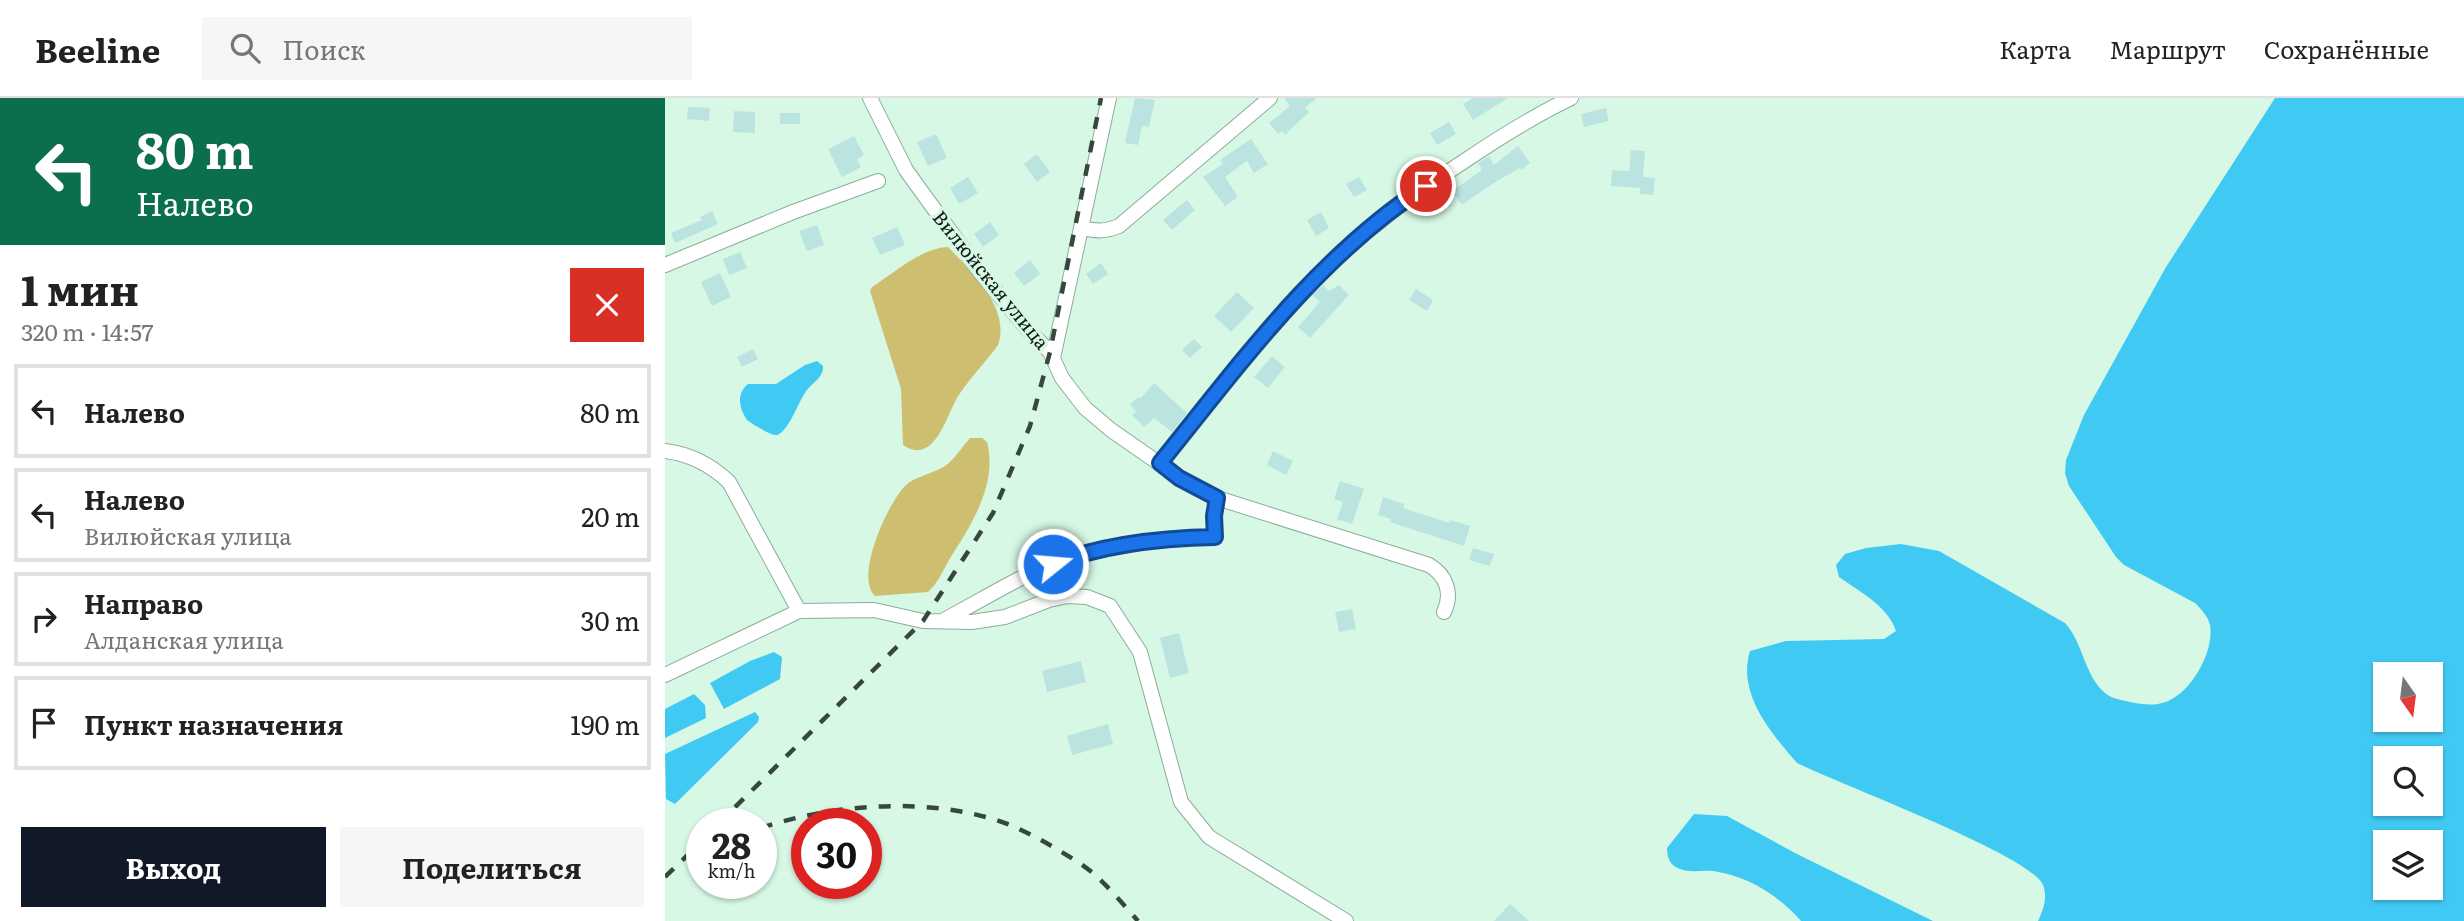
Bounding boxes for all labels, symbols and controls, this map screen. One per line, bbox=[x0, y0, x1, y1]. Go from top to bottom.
search box bbox=[202, 17, 692, 80]
text: Beeline bbox=[35, 24, 160, 73]
icon: search bbox=[226, 29, 264, 67]
text: Поиск bbox=[282, 29, 366, 68]
text: Карта bbox=[1999, 31, 2071, 66]
text: Маршрут bbox=[2109, 31, 2226, 66]
text: Сохранённые bbox=[2264, 31, 2429, 66]
text: 80 m bbox=[136, 111, 254, 184]
icon: left bbox=[21, 126, 112, 217]
pin bbox=[1396, 156, 1456, 216]
icon: arrive bbox=[1407, 167, 1445, 205]
text: Налево bbox=[136, 178, 254, 226]
street label: Вилюйская улица bbox=[927, 204, 1057, 355]
text: 1 мин bbox=[21, 257, 139, 319]
button: close bbox=[570, 268, 644, 342]
text: 320 m · 14:57 bbox=[21, 314, 154, 348]
icon: left bbox=[25, 392, 63, 430]
text: Налево bbox=[84, 392, 185, 431]
text: 80 m bbox=[580, 392, 640, 431]
text: Налево bbox=[84, 479, 185, 518]
icon: left bbox=[25, 496, 63, 534]
text: 20 m bbox=[581, 496, 640, 535]
text: Вилюйская улица bbox=[84, 518, 292, 552]
position arrow bbox=[1016, 527, 1090, 601]
text: Направо bbox=[84, 583, 203, 622]
icon: right bbox=[25, 600, 63, 638]
text: 30 m bbox=[580, 600, 640, 639]
text: Алданская улица bbox=[84, 622, 284, 656]
north arrow bbox=[2373, 662, 2443, 732]
map controls bbox=[2373, 662, 2443, 900]
icon: arrive bbox=[25, 704, 63, 742]
text: Пункт назначения bbox=[84, 704, 343, 743]
text: 190 m bbox=[570, 704, 640, 743]
button: search bbox=[2373, 746, 2443, 816]
speed limit sign: 30 bbox=[791, 808, 882, 899]
text: 28 bbox=[712, 818, 751, 870]
button: Выход bbox=[21, 827, 326, 907]
button: Поделиться bbox=[340, 827, 644, 907]
button: layers bbox=[2373, 830, 2443, 900]
text: km/h bbox=[708, 857, 755, 884]

